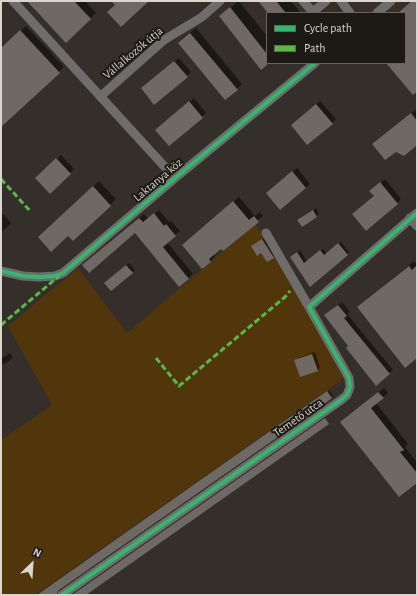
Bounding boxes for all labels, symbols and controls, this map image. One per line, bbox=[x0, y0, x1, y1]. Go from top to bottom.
legend bbox=[266, 12, 406, 64]
text: Cycle path bbox=[304, 22, 352, 34]
street label: Vállalkozók útja bbox=[100, 24, 166, 82]
text: Path bbox=[304, 42, 326, 54]
street label: Laktanya köz bbox=[131, 155, 185, 205]
street label: Temető utca bbox=[270, 396, 326, 440]
north arrow bbox=[12, 544, 52, 584]
text: N bbox=[31, 546, 43, 559]

